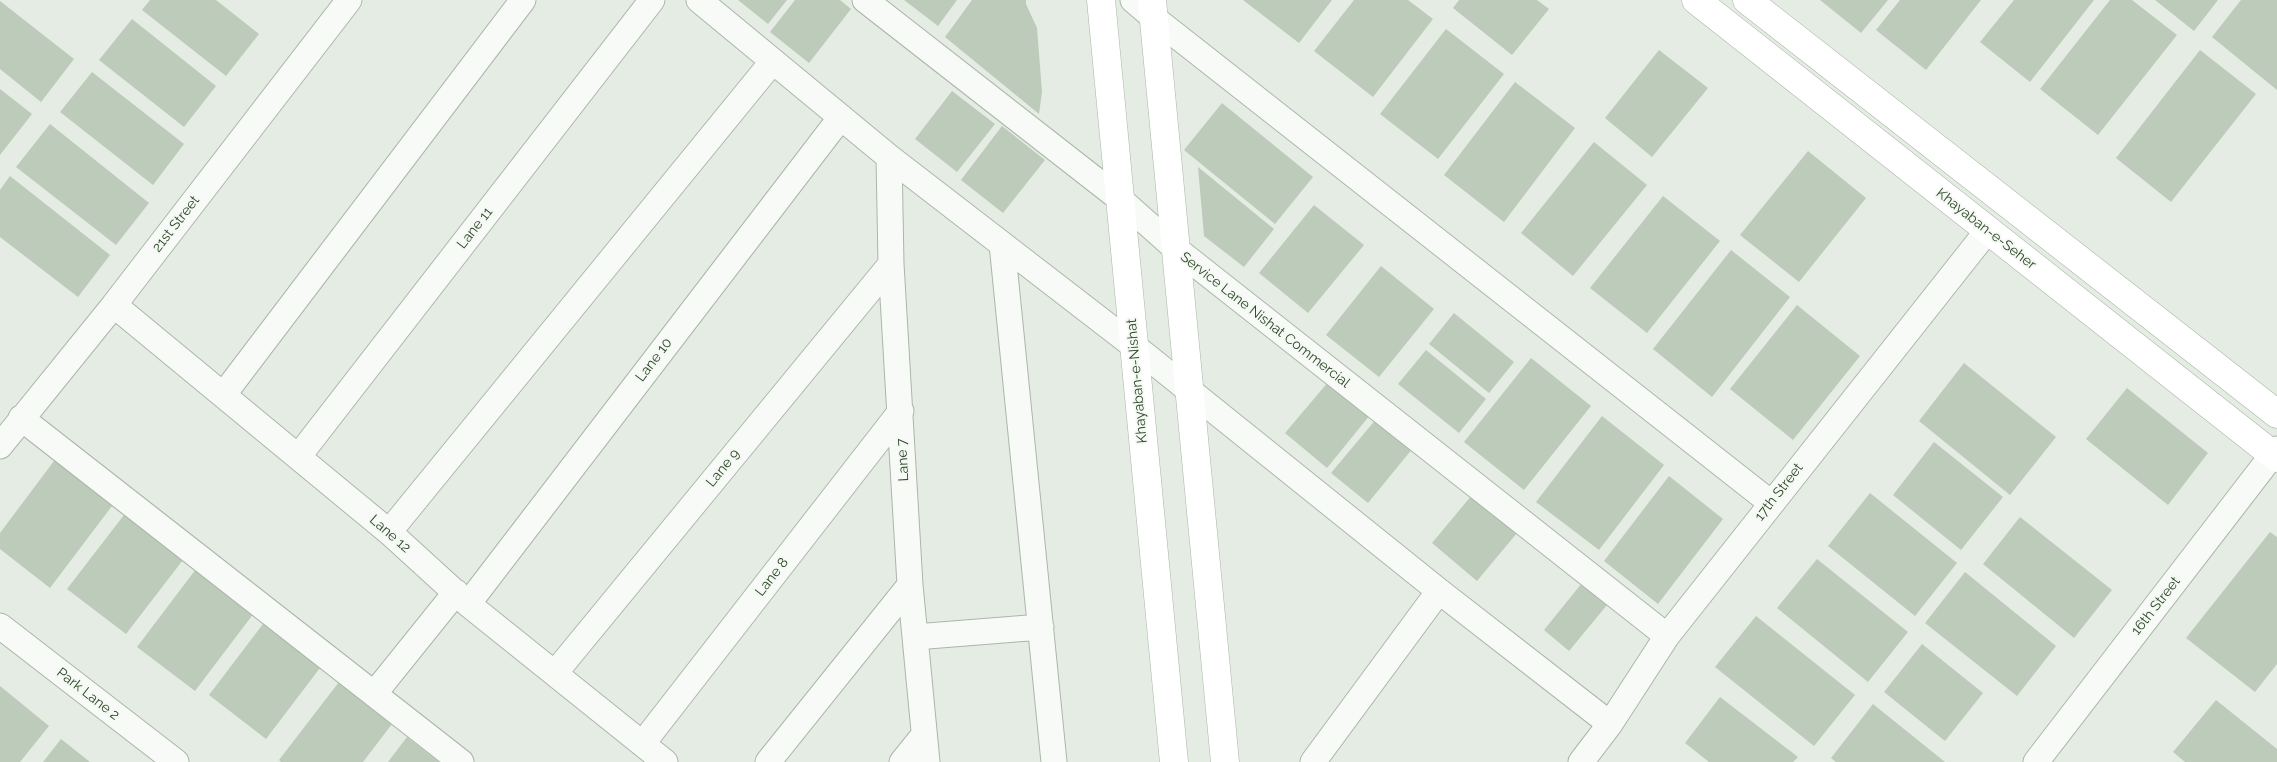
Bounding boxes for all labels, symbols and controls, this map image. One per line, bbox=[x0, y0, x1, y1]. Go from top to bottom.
street label: Khayaban-e-Seher bbox=[1933, 185, 2039, 273]
street label: 21st Street bbox=[149, 192, 203, 256]
street label: Lane 11 bbox=[454, 204, 496, 252]
street label: Service Lane Nishat Commercial bbox=[1177, 249, 1353, 391]
street label: Khayaban-e-Nishat bbox=[1123, 318, 1151, 444]
street label: Lane 10 bbox=[632, 335, 676, 385]
street label: Lane 7 bbox=[893, 438, 913, 482]
street label: Lane 9 bbox=[703, 446, 743, 490]
street label: 17th Street bbox=[1751, 460, 1807, 524]
street label: Lane 12 bbox=[366, 512, 414, 556]
street label: Lane 8 bbox=[752, 554, 792, 600]
street label: 16th Street bbox=[2128, 573, 2184, 639]
street label: Park Lane 2 bbox=[53, 664, 123, 724]

